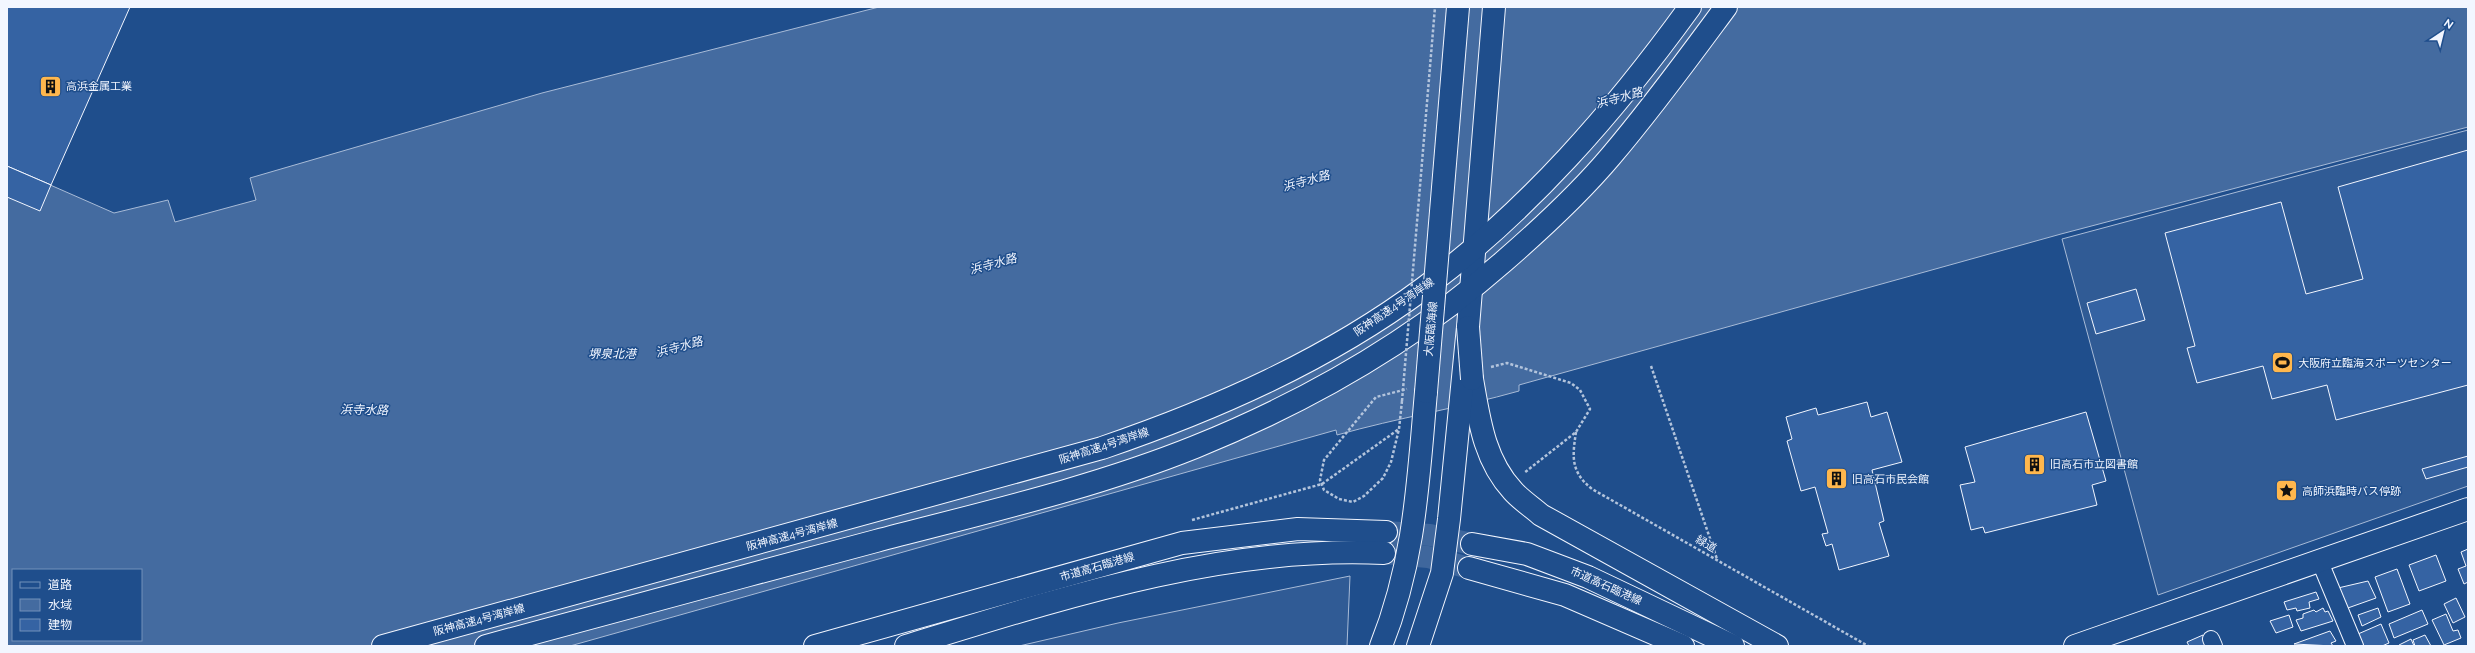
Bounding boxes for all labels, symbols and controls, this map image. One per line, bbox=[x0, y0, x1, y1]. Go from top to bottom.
north arrow bbox=[2423, 12, 2463, 52]
text: N bbox=[2441, 16, 2456, 32]
building icon: 高浜金属工業 bbox=[38, 73, 64, 99]
place label: 高浜金属工業 bbox=[66, 80, 132, 93]
water label: 浜寺水路 bbox=[1594, 85, 1645, 111]
water label: 浜寺水路 bbox=[1281, 168, 1332, 194]
water label: 浜寺水路 bbox=[968, 251, 1019, 277]
street label: 阪神高速4号湾岸線 bbox=[1351, 275, 1437, 339]
street label: 大阪臨海線 bbox=[1422, 301, 1440, 357]
water label: 浜寺水路 bbox=[654, 334, 705, 360]
water label: 堺泉北港 bbox=[588, 347, 638, 361]
sports icon: 大阪府立臨海スポーツセンター bbox=[2269, 350, 2295, 376]
place label: 大阪府立臨海スポーツセンター bbox=[2298, 357, 2452, 370]
water label: 浜寺水路 bbox=[340, 403, 389, 417]
street label: 阪神高速4号湾岸線 bbox=[1057, 425, 1151, 467]
building icon: 旧高石市立図書館 bbox=[2022, 451, 2048, 477]
place label: 旧高石市立図書館 bbox=[2050, 458, 2138, 471]
building icon: 旧高石市民会館 bbox=[1823, 466, 1849, 492]
place label: 旧高石市民会館 bbox=[1852, 473, 1929, 486]
place icon: 高師浜臨時バス停跡 bbox=[2274, 478, 2300, 504]
place label: 高師浜臨時バス停跡 bbox=[2302, 485, 2401, 498]
street label: 阪神高速4号湾岸線 bbox=[745, 517, 839, 553]
street label: 緑道 bbox=[1693, 533, 1719, 555]
street label: 市道高石臨港線 bbox=[1058, 550, 1136, 584]
street label: 市道高石臨港線 bbox=[1568, 564, 1644, 608]
legend bbox=[12, 569, 142, 641]
text: 道路 bbox=[48, 578, 72, 592]
text: 水域 bbox=[48, 598, 72, 612]
street label: 阪神高速4号湾岸線 bbox=[432, 602, 526, 638]
text: 建物 bbox=[48, 618, 72, 632]

